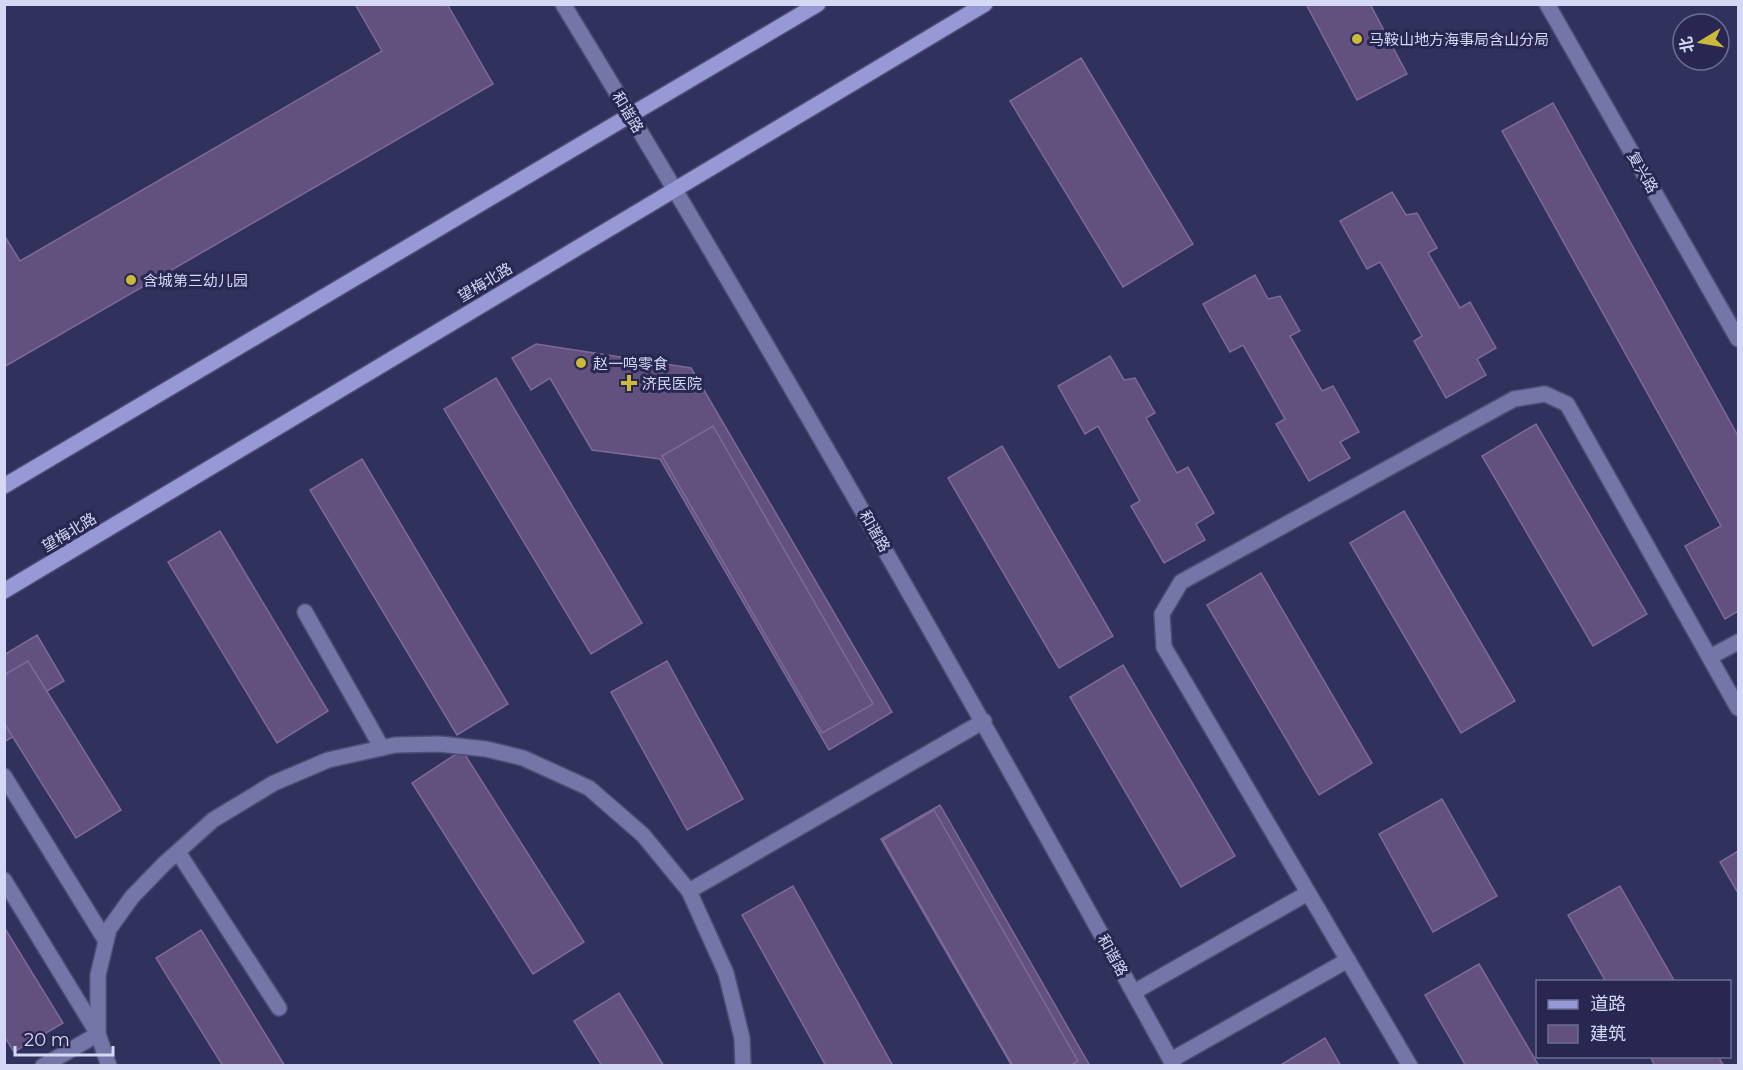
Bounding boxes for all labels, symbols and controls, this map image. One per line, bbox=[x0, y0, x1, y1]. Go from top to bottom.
north arrow bbox=[1671, 12, 1731, 72]
place label: 马鞍山地方海事局含山分局 bbox=[1369, 30, 1549, 49]
marker: 马鞍山地方海事局含山分局 bbox=[1350, 32, 1364, 46]
text: 北 bbox=[1676, 35, 1698, 54]
street label: 和谐路 bbox=[608, 88, 648, 136]
street label: 复兴路 bbox=[1624, 148, 1662, 196]
street label: 望梅北路 bbox=[454, 258, 516, 306]
place label: 含城第三幼儿园 bbox=[143, 271, 248, 290]
marker: 含城第三幼儿园 bbox=[124, 273, 138, 287]
place label: 赵一鸣零食 bbox=[593, 354, 668, 373]
marker: 赵一鸣零食 bbox=[574, 356, 588, 370]
marker: 济民医院 bbox=[620, 374, 638, 392]
place label: 济民医院 bbox=[642, 374, 702, 393]
street label: 和谐路 bbox=[856, 507, 894, 555]
street label: 望梅北路 bbox=[38, 508, 100, 556]
street label: 和谐路 bbox=[1094, 931, 1132, 979]
legend bbox=[1536, 980, 1731, 1058]
text: 道路 bbox=[1590, 993, 1626, 1015]
scale bar bbox=[15, 1019, 112, 1057]
text: 建筑 bbox=[1590, 1023, 1626, 1045]
text: 20 m bbox=[24, 1029, 70, 1051]

